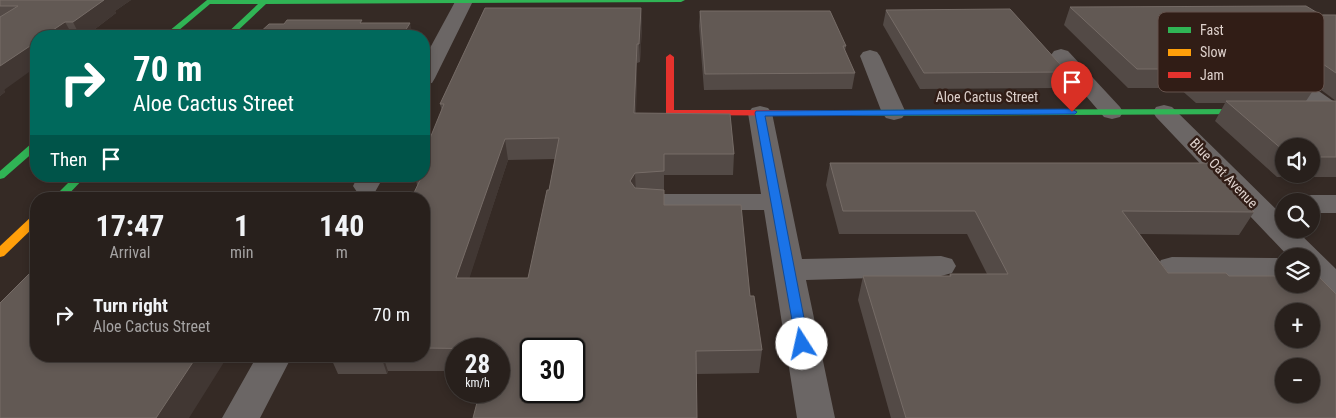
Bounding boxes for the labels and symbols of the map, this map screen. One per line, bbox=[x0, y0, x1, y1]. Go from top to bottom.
legend bbox=[1158, 12, 1324, 92]
text: Fast bbox=[1200, 22, 1224, 38]
text: Slow bbox=[1200, 44, 1227, 60]
pin bbox=[1051, 61, 1093, 112]
text: Jam bbox=[1200, 67, 1224, 83]
street label: Aloe Cactus Street bbox=[936, 89, 1038, 105]
street label: Blue Oat Avenue bbox=[1187, 135, 1261, 211]
position arrow bbox=[775, 317, 827, 369]
speed limit sign: 30 bbox=[520, 338, 585, 403]

